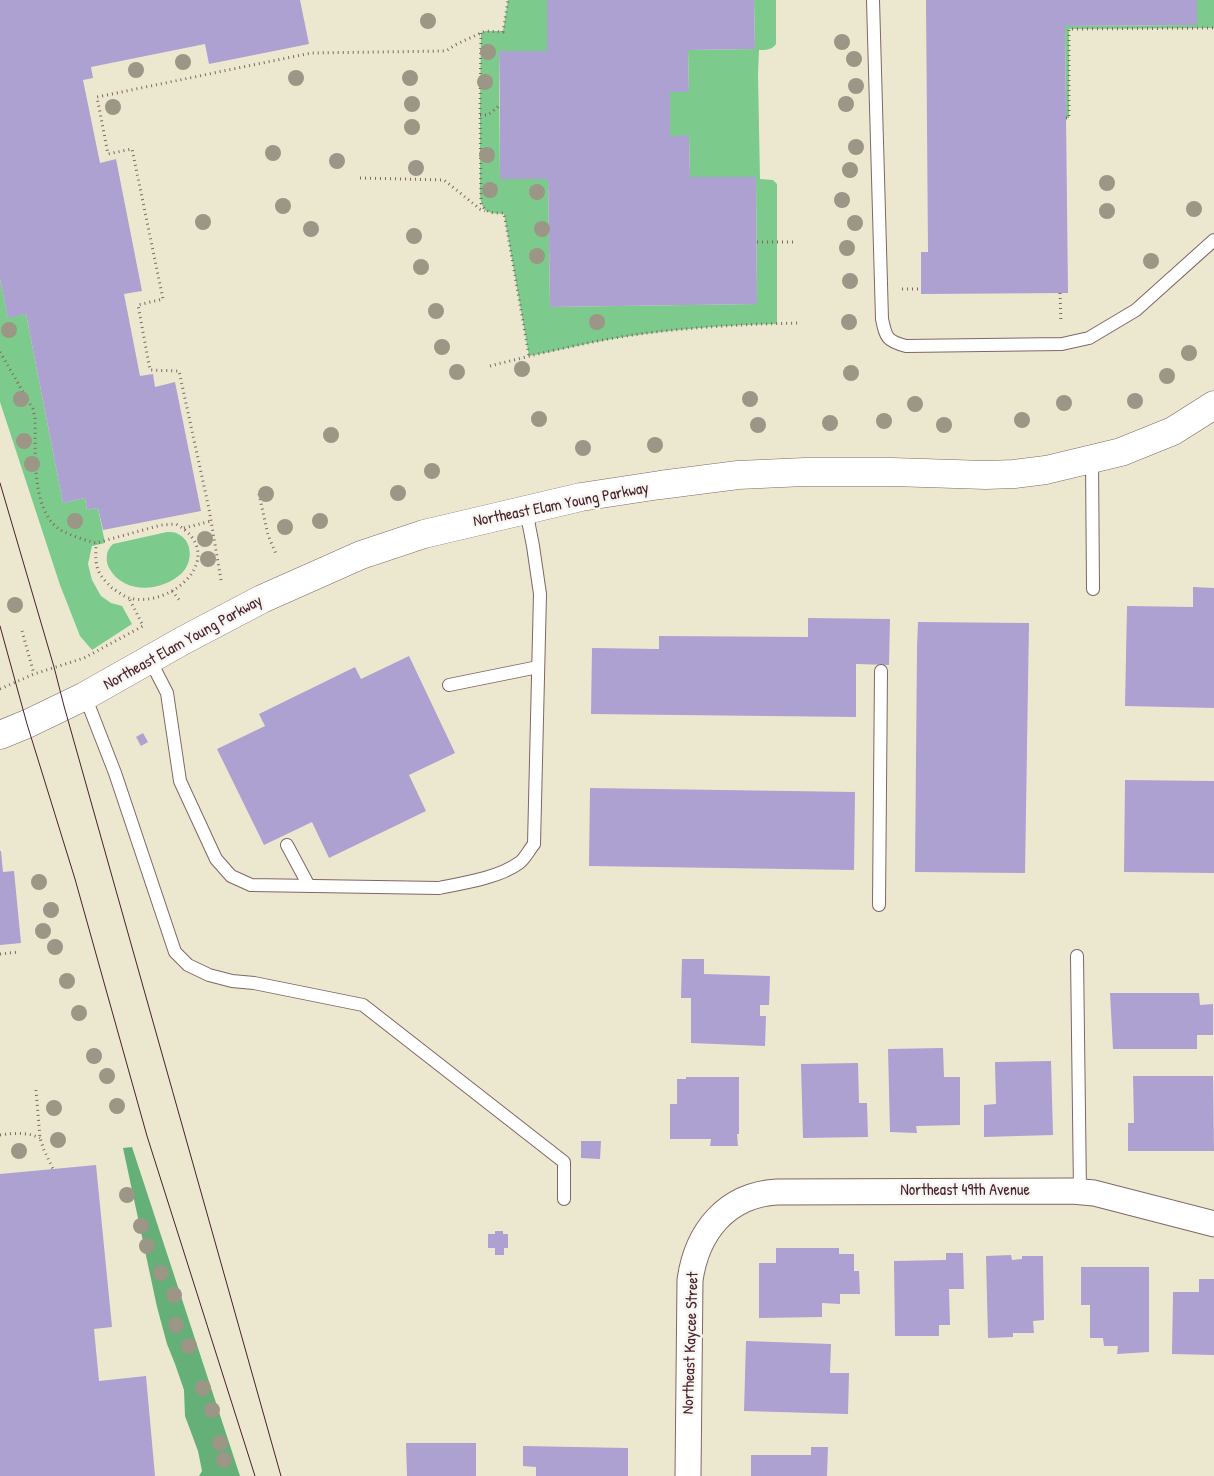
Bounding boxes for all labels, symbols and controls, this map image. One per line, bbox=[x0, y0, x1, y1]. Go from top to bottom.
street label: Northeast Elam Young Parkway bbox=[471, 479, 651, 531]
street label: Northeast Elam Young Parkway bbox=[100, 591, 266, 695]
street label: Northeast 49th Avenue bbox=[900, 1181, 1030, 1201]
street label: Northeast Kaycee Street bbox=[679, 1271, 703, 1415]

